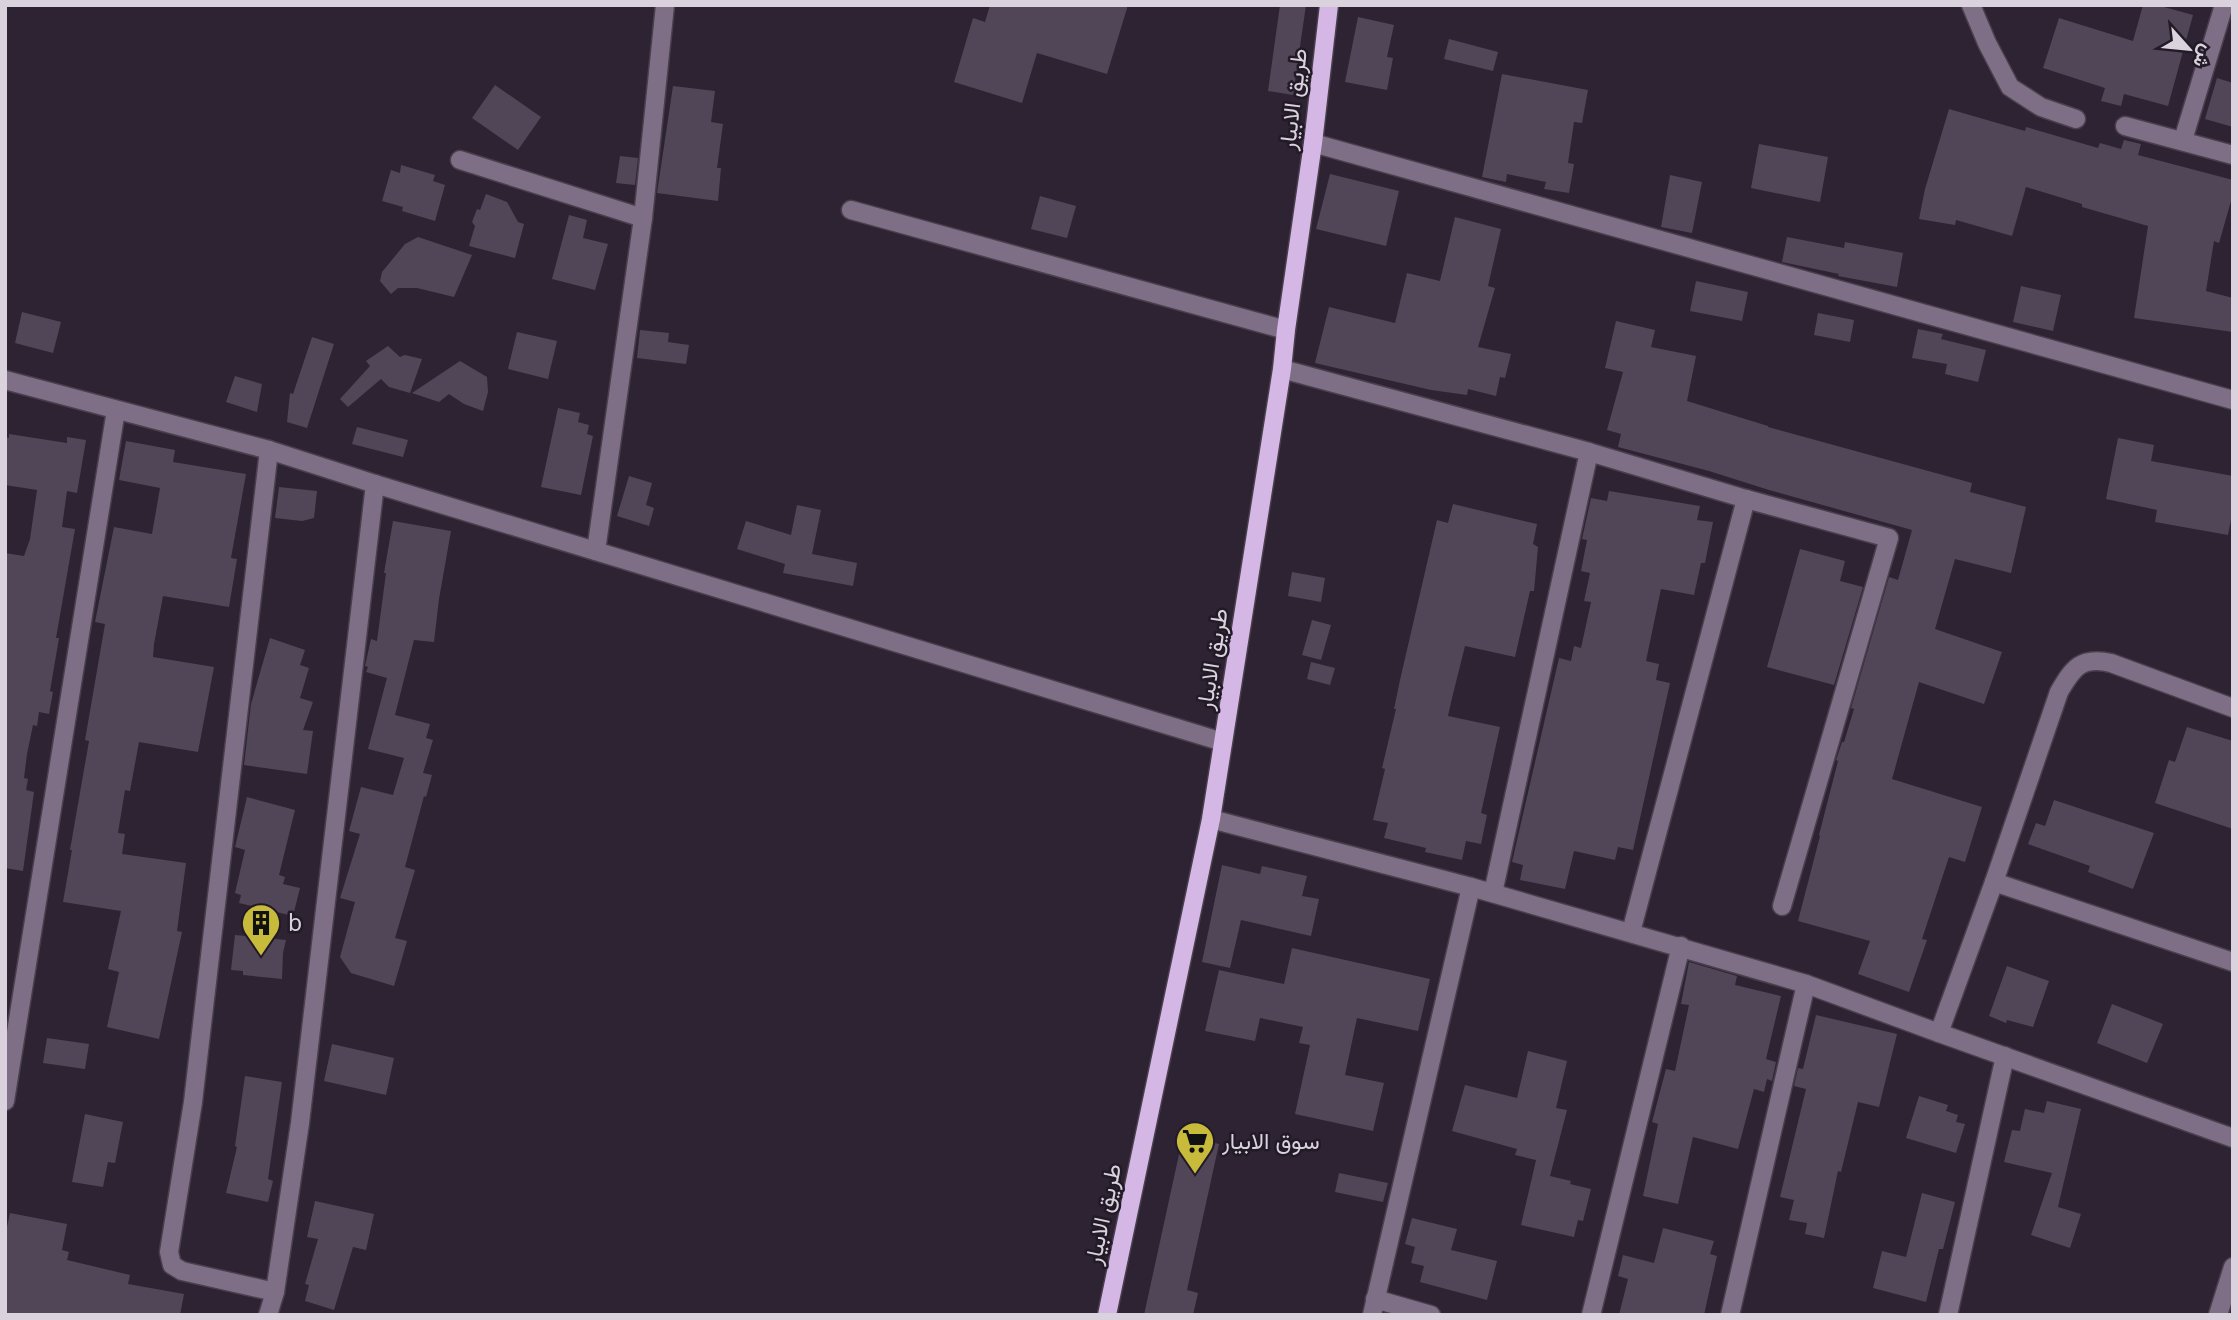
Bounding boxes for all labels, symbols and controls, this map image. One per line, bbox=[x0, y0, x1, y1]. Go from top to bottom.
north arrow bbox=[2154, 14, 2224, 84]
text: ش bbox=[2187, 41, 2221, 73]
street label: طريق الابيار bbox=[1270, 46, 1314, 153]
street label: طريق الابيار bbox=[1187, 606, 1235, 713]
building icon: b bbox=[240, 902, 282, 957]
place label: b bbox=[288, 906, 302, 938]
supermarket icon: سوق الابيار bbox=[1174, 1120, 1216, 1175]
place label: سوق الابيار bbox=[1221, 1124, 1320, 1156]
street label: طريق الابيار bbox=[1076, 1160, 1128, 1268]

